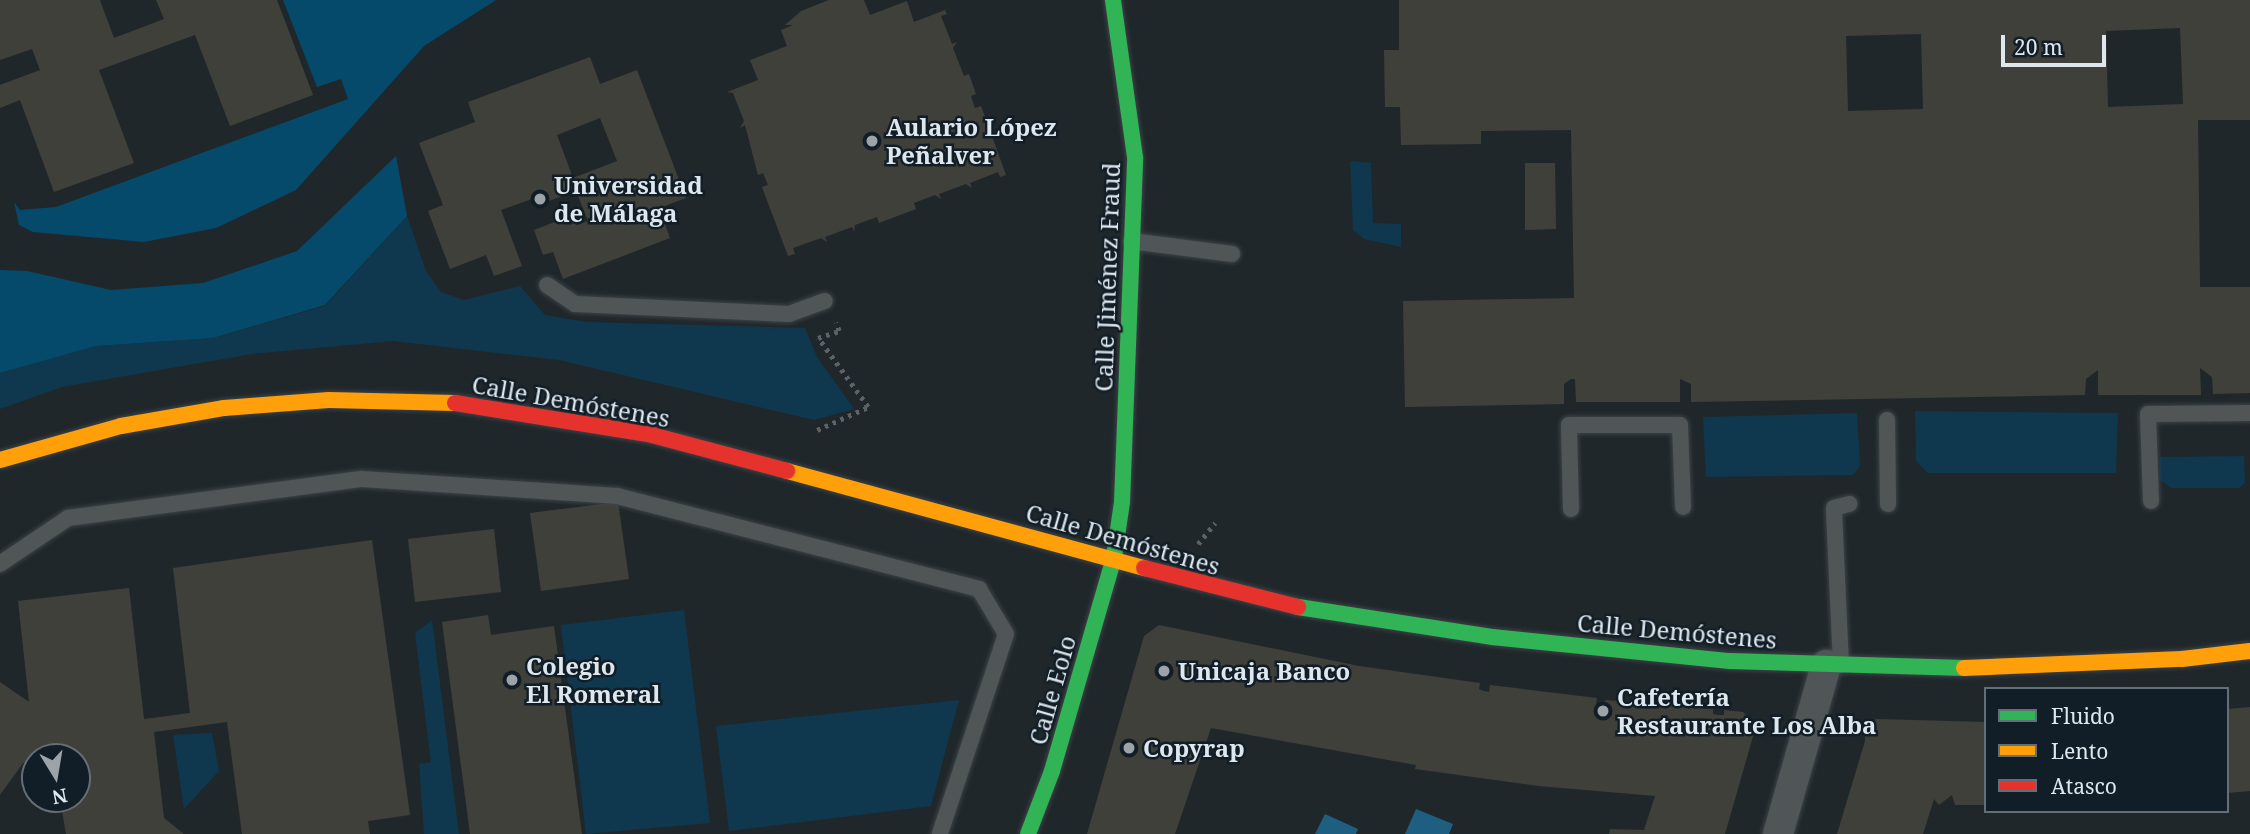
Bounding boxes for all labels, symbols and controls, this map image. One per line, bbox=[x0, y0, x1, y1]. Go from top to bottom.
scale bar bbox=[2005, 21, 2110, 65]
text: 20 m bbox=[2014, 33, 2063, 61]
place label: Aulario López Peñalver bbox=[886, 113, 1057, 169]
marker: Aulario López Peñalver bbox=[864, 133, 880, 149]
street label: Calle Jiménez Fraud bbox=[1089, 162, 1125, 392]
place label: Universidad de Málaga bbox=[554, 171, 703, 227]
marker: Universidad de Málaga bbox=[532, 191, 548, 207]
street label: Calle Demóstenes bbox=[470, 369, 672, 433]
street label: Calle Demóstenes bbox=[1023, 498, 1223, 580]
street label: Calle Demóstenes bbox=[1576, 608, 1778, 654]
street label: Calle Eolo bbox=[1023, 632, 1081, 748]
place label: Colegio El Romeral bbox=[526, 652, 660, 708]
place label: Unicaja Banco bbox=[1178, 657, 1350, 685]
marker: Unicaja Banco bbox=[1156, 663, 1172, 679]
marker: Colegio El Romeral bbox=[504, 672, 520, 688]
place label: Cafetería Restaurante Los Alba bbox=[1617, 683, 1876, 739]
legend bbox=[1984, 687, 2229, 813]
text: Fluido bbox=[2051, 702, 2115, 730]
marker: Cafetería Restaurante Los Alba bbox=[1595, 703, 1611, 719]
place label: Copyrap bbox=[1143, 734, 1245, 762]
text: Lento bbox=[2051, 737, 2108, 765]
marker: Copyrap bbox=[1121, 740, 1137, 756]
north arrow bbox=[21, 743, 91, 813]
text: Atasco bbox=[2051, 772, 2117, 800]
text: N bbox=[50, 782, 69, 811]

